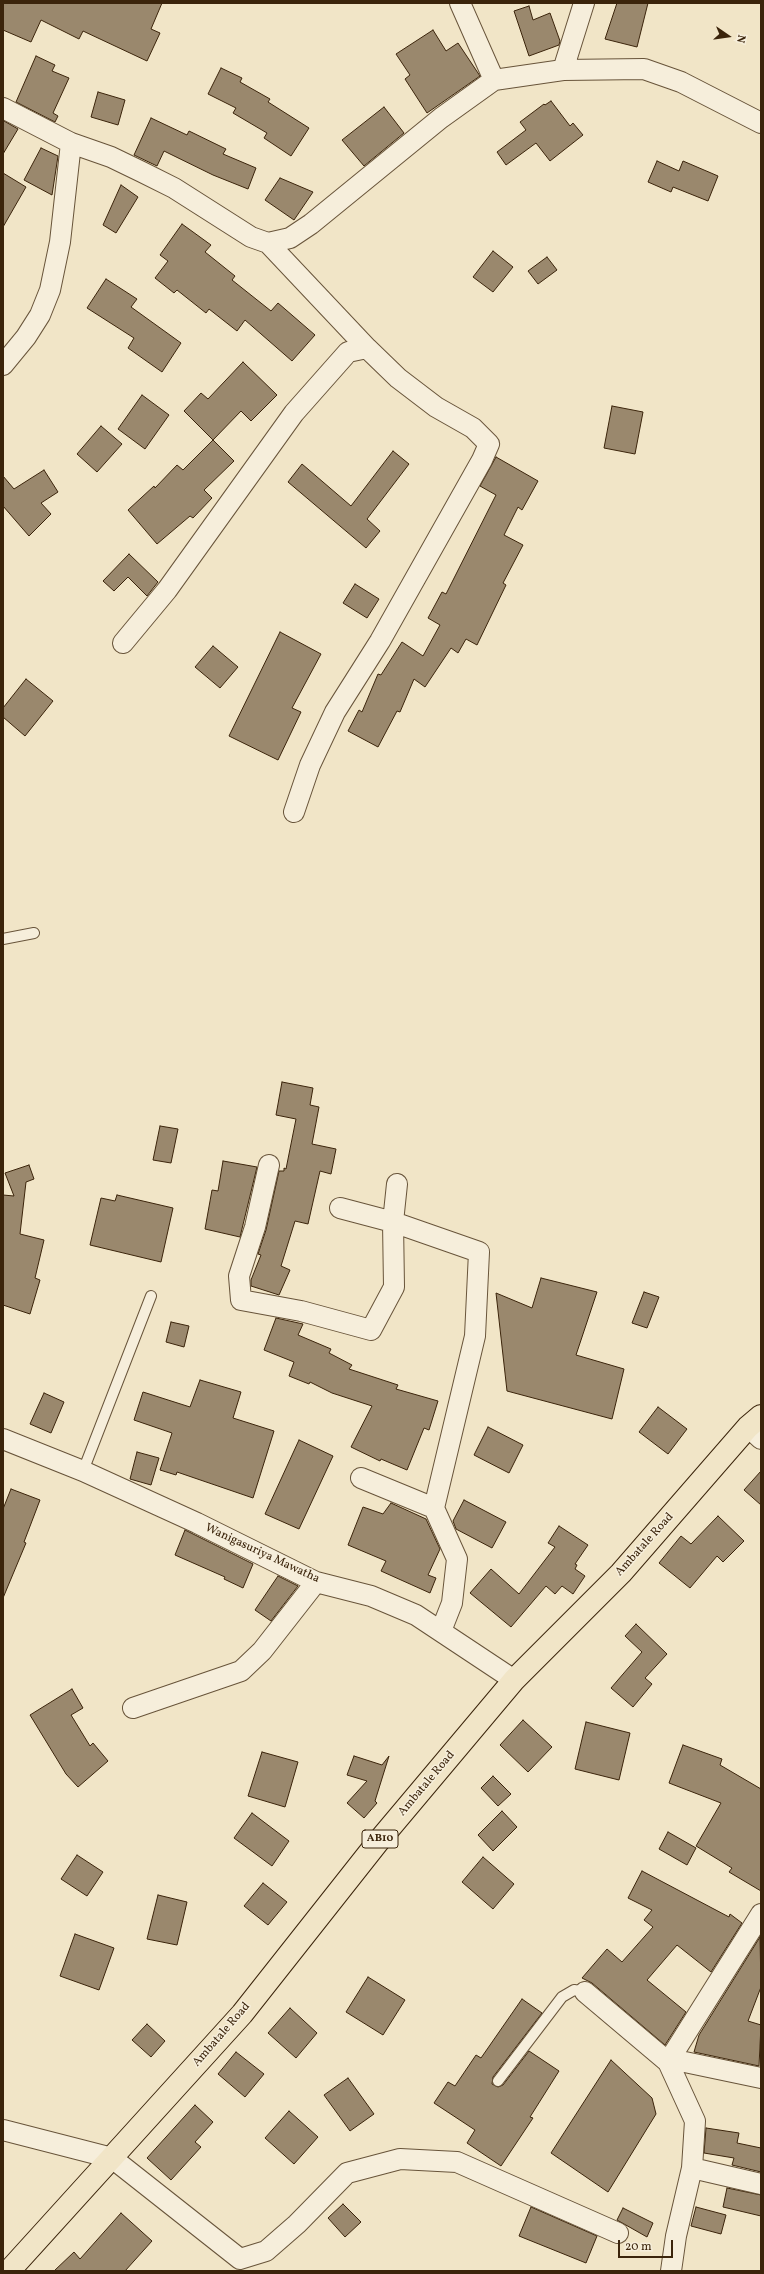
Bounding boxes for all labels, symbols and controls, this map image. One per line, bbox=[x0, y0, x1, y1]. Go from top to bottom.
north arrow bbox=[708, 16, 748, 56]
text: N bbox=[732, 33, 748, 44]
street label: Ambatale Road bbox=[613, 1510, 677, 1580]
street label: Wanigasuriya Mawatha bbox=[202, 1521, 322, 1587]
street label: Ambatale Road bbox=[396, 1749, 458, 1819]
road number: AB10 bbox=[362, 1830, 398, 1848]
street label: Ambatale Road bbox=[190, 2000, 254, 2070]
scale bar bbox=[620, 2232, 675, 2258]
text: 20 m bbox=[625, 2239, 652, 2255]

